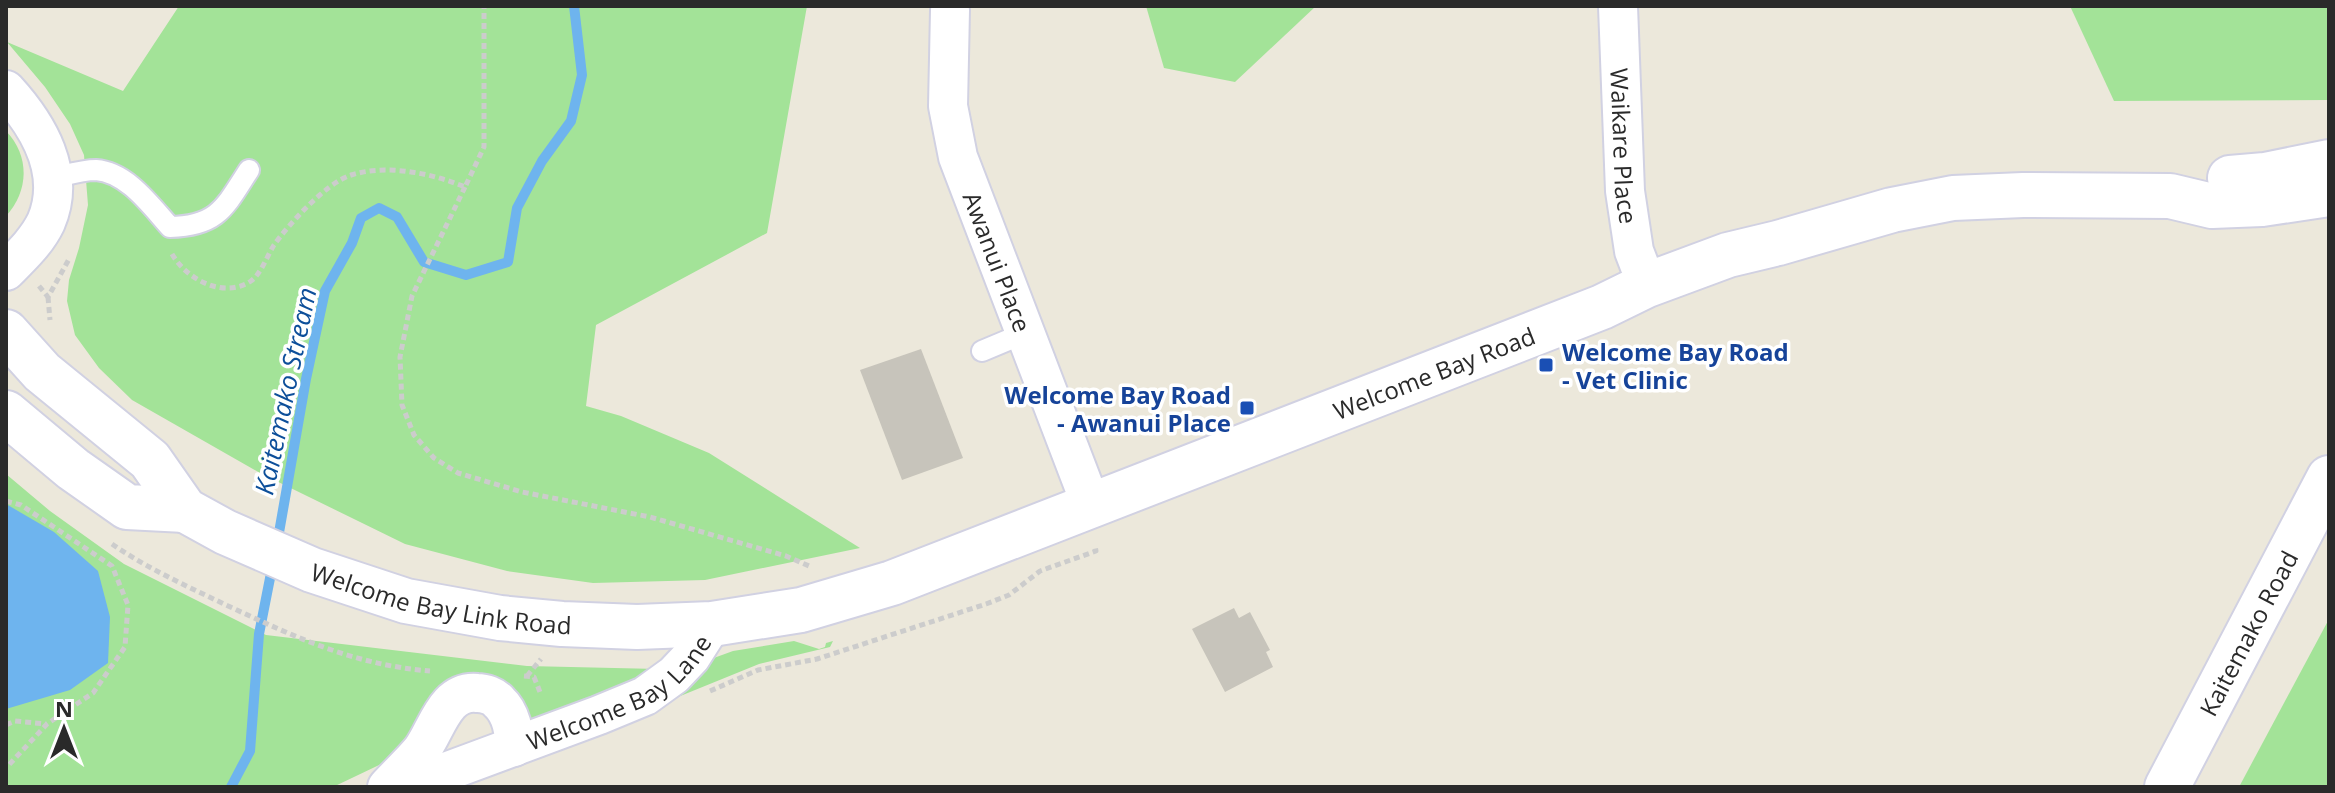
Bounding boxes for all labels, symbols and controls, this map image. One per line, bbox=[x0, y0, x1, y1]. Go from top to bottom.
street label: Waikare Place bbox=[1604, 67, 1646, 226]
street label: Awanui Place bbox=[956, 187, 1040, 337]
water label: Kaitemako Stream bbox=[245, 284, 325, 498]
street label: Welcome Bay Road bbox=[1328, 318, 1540, 427]
place label: Welcome Bay Road - Vet Clinic bbox=[1562, 335, 1789, 396]
marker: Welcome Bay Road - Vet Clinic bbox=[1537, 356, 1555, 374]
place label: Welcome Bay Road - Awanui Place bbox=[1004, 378, 1231, 439]
marker: Welcome Bay Road - Awanui Place bbox=[1238, 399, 1256, 417]
street label: Kaitemako Road bbox=[2191, 545, 2305, 721]
street label: Welcome Bay Link Road bbox=[307, 554, 572, 641]
street label: Welcome Bay Lane bbox=[522, 628, 718, 757]
north arrow bbox=[24, 689, 104, 769]
text: N bbox=[55, 693, 73, 723]

